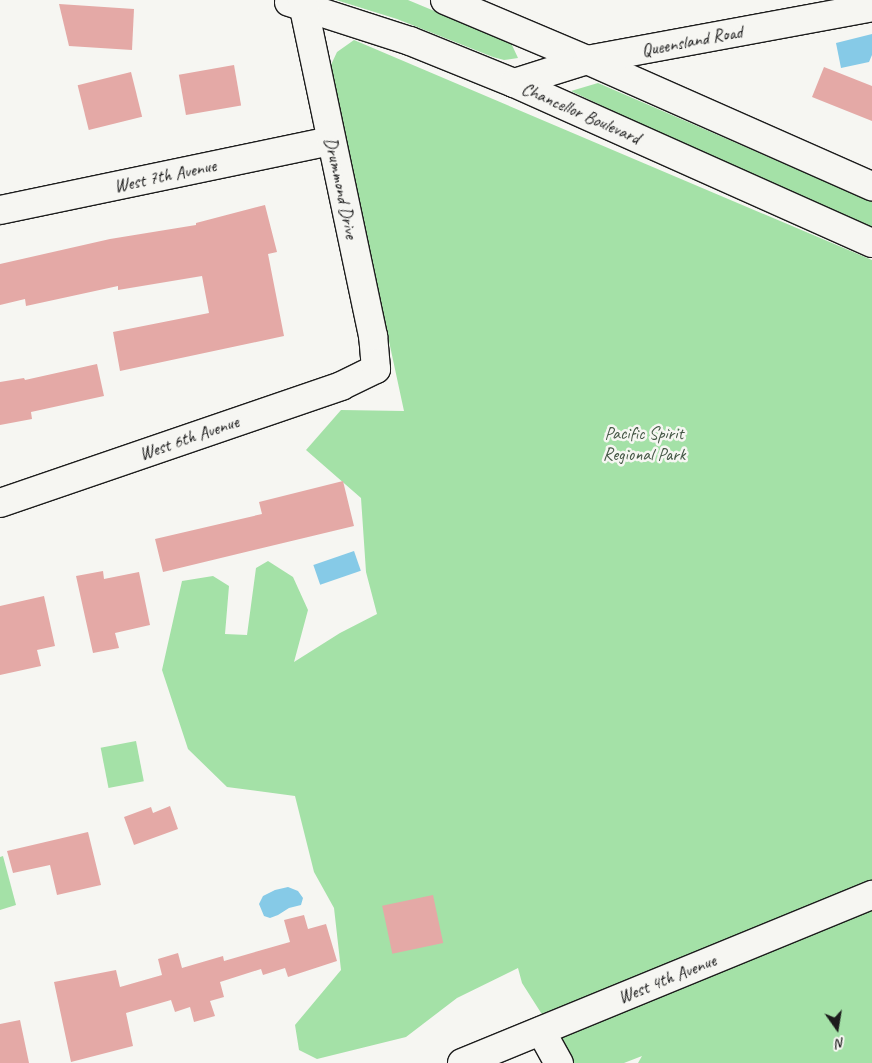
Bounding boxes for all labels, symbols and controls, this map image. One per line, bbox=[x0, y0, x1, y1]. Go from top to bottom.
street label: Queensland Road bbox=[640, 21, 744, 61]
street label: Chancellor Boulevard bbox=[518, 77, 644, 149]
street label: Drummond Drive bbox=[320, 135, 362, 241]
street label: West 7th Avenue bbox=[112, 155, 218, 197]
street label: West 6th Avenue bbox=[137, 411, 241, 465]
park label: Pacific Spirit Regional Park bbox=[602, 423, 686, 466]
street label: West 4th Avenue bbox=[615, 950, 719, 1008]
north arrow bbox=[812, 1003, 862, 1053]
text: N bbox=[834, 1034, 847, 1052]

